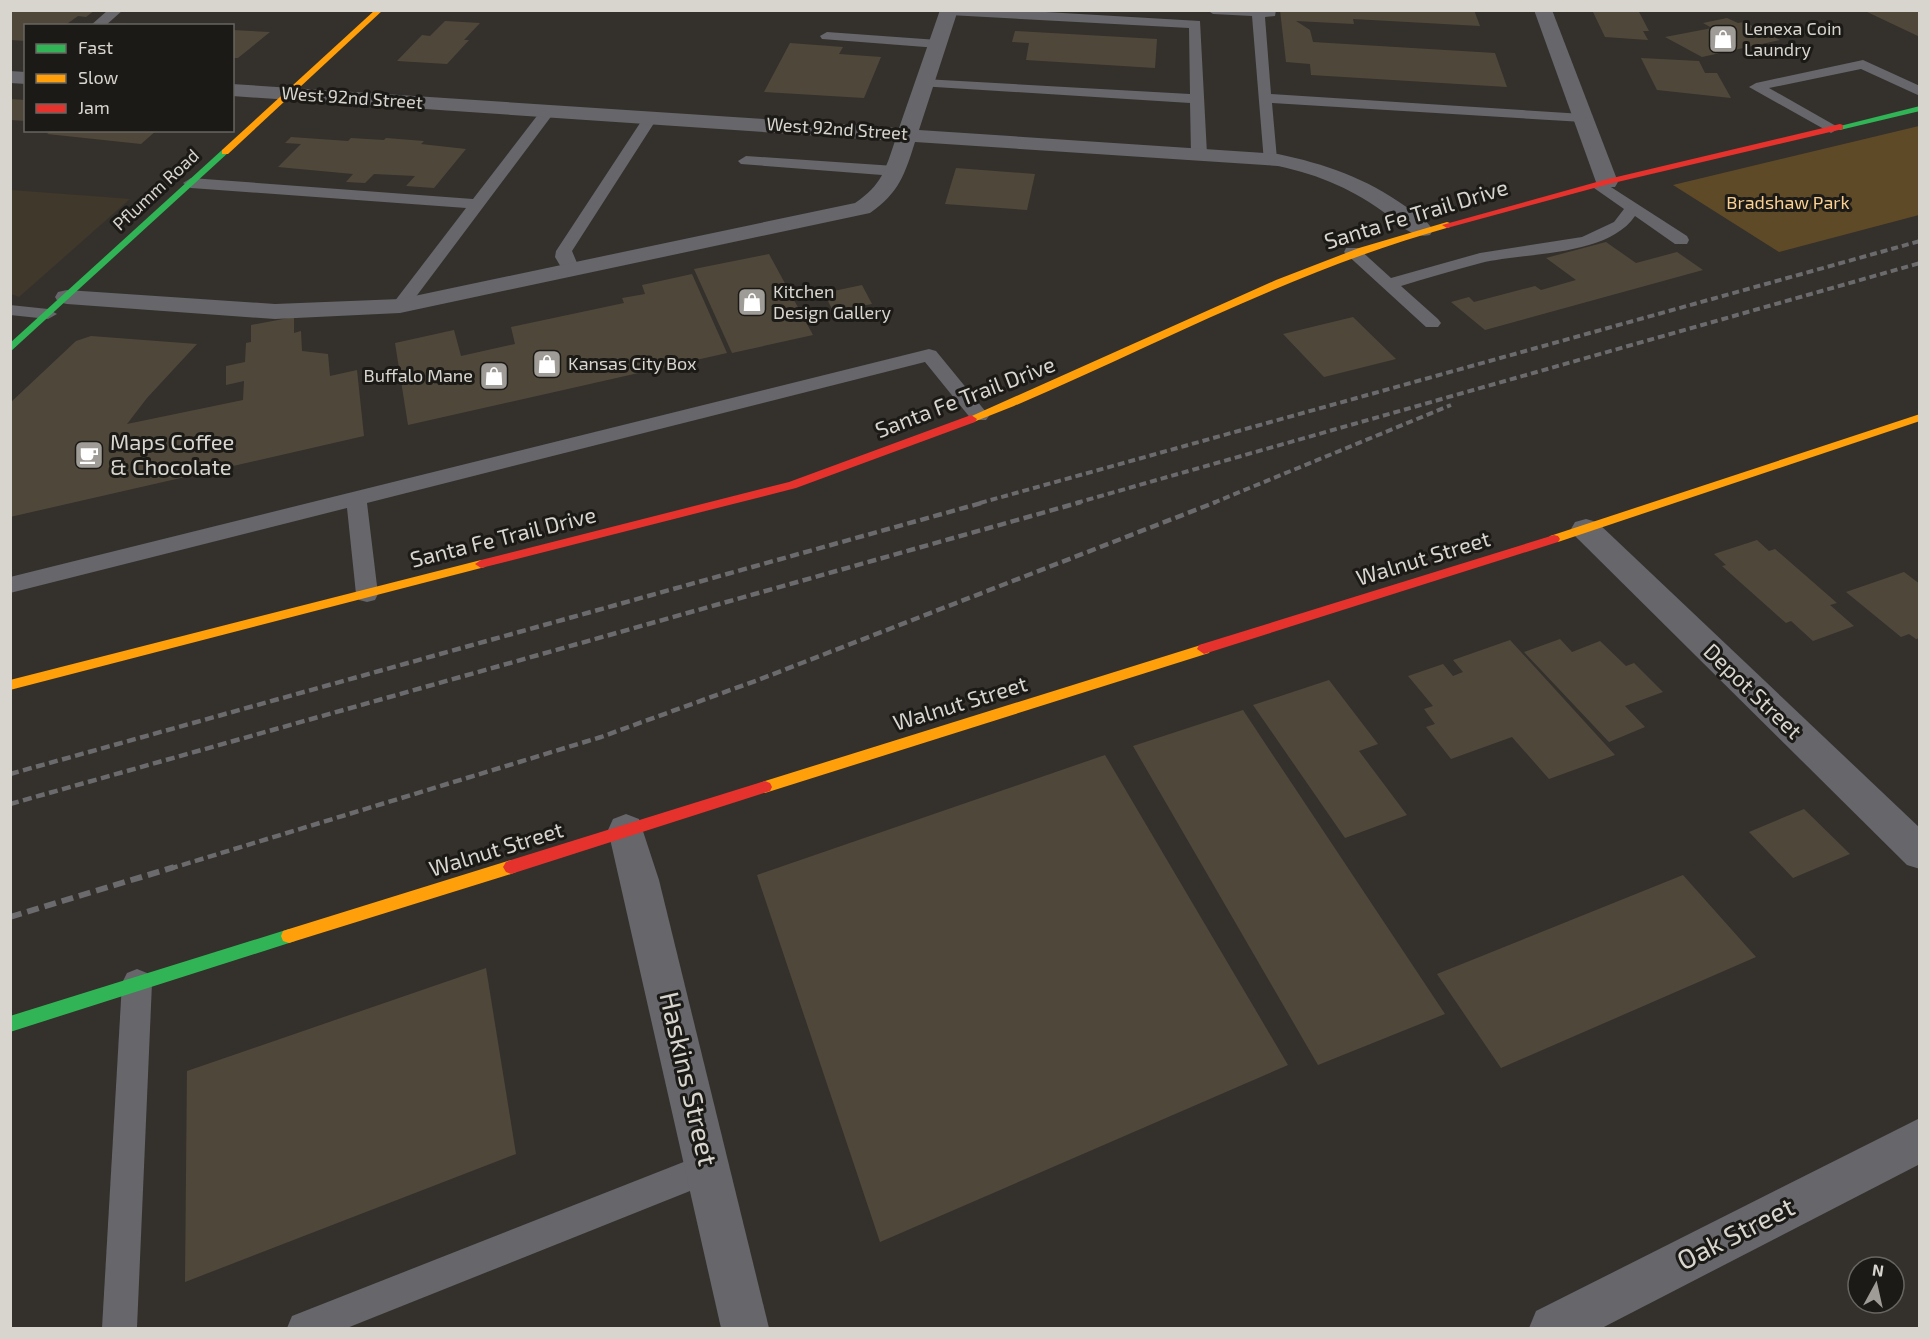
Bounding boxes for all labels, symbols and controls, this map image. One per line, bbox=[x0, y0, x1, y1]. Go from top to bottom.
place label: Lenexa Coin Laundry bbox=[1744, 17, 1842, 60]
shop icon: Lenexa Coin Laundry bbox=[1707, 23, 1739, 55]
legend bbox=[24, 24, 234, 132]
text: Fast bbox=[78, 36, 113, 58]
text: Slow bbox=[78, 66, 119, 88]
street label: West 92nd Street bbox=[281, 81, 424, 113]
text: Jam bbox=[78, 96, 110, 118]
street label: West 92nd Street bbox=[766, 112, 909, 144]
street label: Pflumm Road bbox=[108, 144, 203, 235]
street label: Santa Fe Trail Drive bbox=[1321, 173, 1511, 253]
park label: Bradshaw Park bbox=[1726, 191, 1850, 213]
place label: Kitchen Design Gallery bbox=[773, 280, 892, 323]
shop icon: Kitchen Design Gallery bbox=[736, 286, 768, 318]
shop icon: Kansas City Box bbox=[531, 348, 563, 380]
street label: Santa Fe Trail Drive bbox=[871, 350, 1058, 442]
place label: Kansas City Box bbox=[568, 352, 697, 374]
shop icon: Buffalo Mane bbox=[478, 360, 510, 392]
place label: Buffalo Mane bbox=[364, 364, 473, 386]
place label: Maps Coffee & Chocolate bbox=[110, 428, 234, 479]
cafe icon: Maps Coffee & Chocolate bbox=[73, 439, 105, 471]
street label: Santa Fe Trail Drive bbox=[407, 500, 598, 572]
street label: Walnut Street bbox=[1352, 524, 1493, 590]
street label: Depot Street bbox=[1699, 637, 1808, 743]
street label: Walnut Street bbox=[889, 669, 1030, 735]
street label: Walnut Street bbox=[425, 815, 566, 881]
street label: Haskins Street bbox=[654, 988, 726, 1169]
street label: Oak Street bbox=[1671, 1189, 1799, 1275]
north arrow bbox=[1846, 1255, 1906, 1315]
text: N bbox=[1871, 1259, 1885, 1280]

